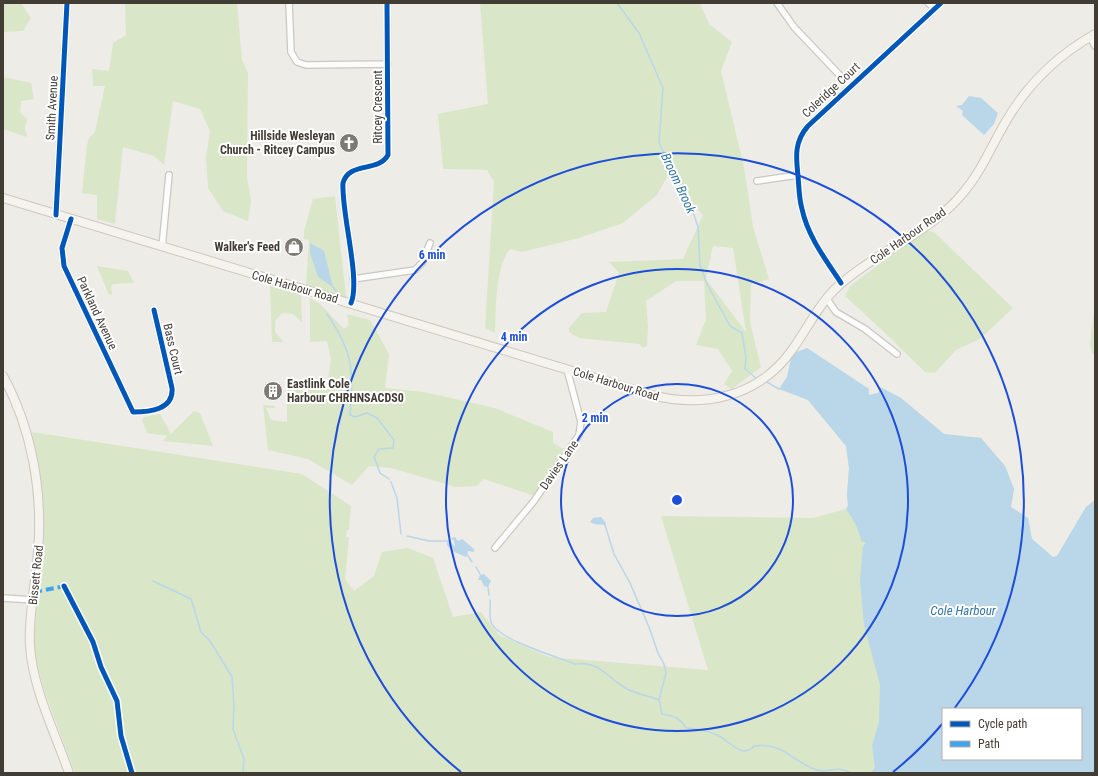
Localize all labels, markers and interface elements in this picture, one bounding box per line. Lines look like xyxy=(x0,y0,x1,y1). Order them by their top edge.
street label: Coleridge Court xyxy=(799,59,863,120)
street label: Ritcey Crescent xyxy=(371,70,385,144)
street label: Smith Avenue xyxy=(43,75,61,141)
place label: Hillside Wesleyan Church - Ritcey Campus xyxy=(220,129,336,157)
church icon: Hillside Wesleyan Church - Ritcey Campus xyxy=(338,132,360,154)
water label: Broom Brook xyxy=(658,151,699,216)
street label: Cole Harbour Road xyxy=(868,205,949,267)
shop icon: Walker's Feed xyxy=(283,236,305,258)
place label: Walker's Feed xyxy=(214,240,280,254)
text: 6 min xyxy=(419,248,445,262)
street label: Cole Harbour Road xyxy=(250,268,340,306)
street label: Parkland Avenue xyxy=(74,274,120,352)
street label: Bass Court xyxy=(160,322,186,376)
text: 4 min xyxy=(501,330,527,344)
street label: Cole Harbour Road xyxy=(571,364,661,404)
place label: Eastlink Cole Harbour CHRHNSACDS0 xyxy=(287,377,404,405)
building icon: Eastlink Cole Harbour CHRHNSACDS0 xyxy=(262,380,284,402)
text: 2 min xyxy=(582,411,608,425)
street label: Davies Lane xyxy=(537,437,581,492)
centre of rings xyxy=(670,493,684,507)
street label: Bissett Road xyxy=(26,544,46,605)
water label: Cole Harbour xyxy=(930,603,997,618)
legend xyxy=(942,708,1082,760)
text: Cycle path xyxy=(978,717,1028,731)
text: Path xyxy=(978,737,1000,751)

